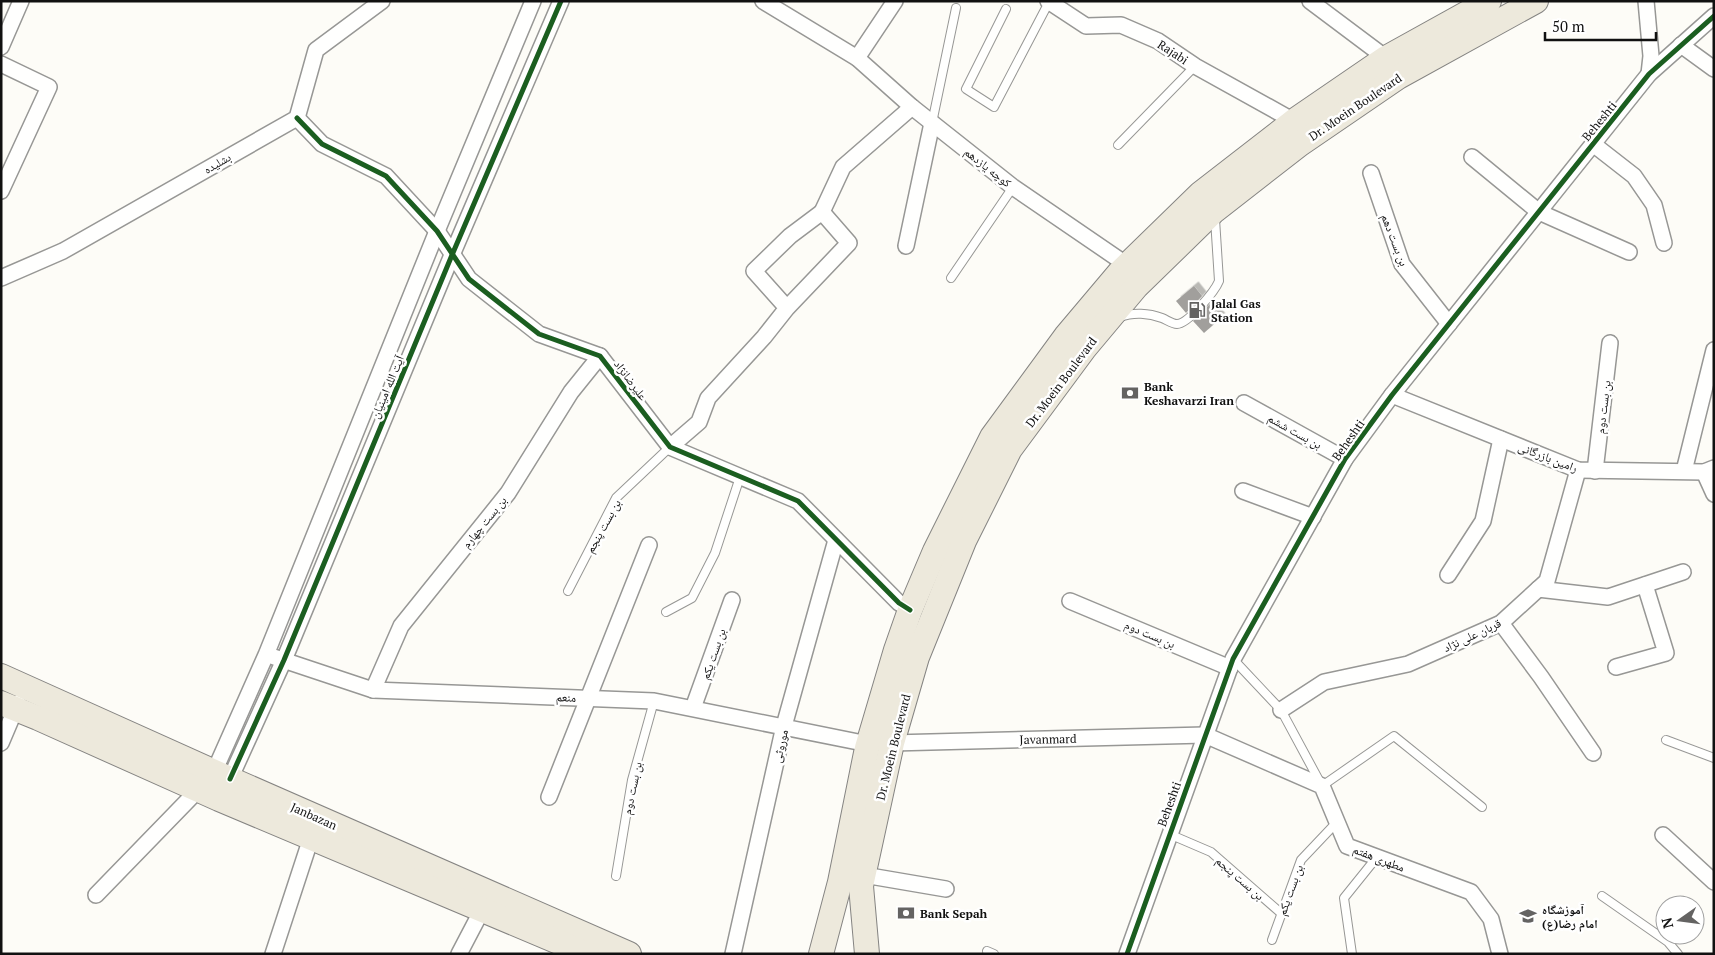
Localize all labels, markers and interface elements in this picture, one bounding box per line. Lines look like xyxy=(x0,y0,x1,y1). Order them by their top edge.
scale bar xyxy=(1545,10,1656,42)
text: 50 m xyxy=(1552,16,1585,36)
street label: Rajabi xyxy=(1155,37,1191,68)
street label: Dr. Moein Boulevard xyxy=(1306,70,1405,144)
street label: Beheshti xyxy=(1578,98,1620,144)
street label: کوچه یازدهم xyxy=(961,144,1015,191)
street label: بشلیده xyxy=(201,149,234,177)
street label: بن بست دهم xyxy=(1377,212,1412,269)
place label: Jalal Gas Station xyxy=(1211,296,1261,325)
fuel station icon: Jalal Gas Station xyxy=(1187,300,1207,320)
street label: Dr. Moein Boulevard xyxy=(1022,334,1100,430)
street label: آیت الله امینیان xyxy=(367,352,408,421)
street label: علیرضانژاد xyxy=(611,357,651,403)
place label: Bank Keshavarzi Iran xyxy=(1144,379,1234,408)
street label: بن بست دوم xyxy=(1592,379,1615,435)
bank icon: Bank Keshavarzi Iran xyxy=(1120,383,1140,403)
street label: بن بست ششم xyxy=(1265,410,1325,453)
street label: Beheshti xyxy=(1328,416,1368,463)
street label: رامین بازرگانی xyxy=(1516,439,1580,476)
street label: بن بست چهارم xyxy=(458,493,510,552)
street label: بن بست پنجم xyxy=(582,496,625,556)
street label: قربان علی نژاد xyxy=(1441,615,1504,655)
street label: بن بست دوم xyxy=(1122,617,1178,652)
street label: بن بست یکم xyxy=(697,626,730,682)
street label: منعم xyxy=(556,689,576,706)
street label: Dr. Moein Boulevard xyxy=(873,692,914,802)
street label: موروثی xyxy=(769,728,791,764)
street label: Javanmard xyxy=(1019,731,1077,747)
street label: بن بست دوم xyxy=(619,760,646,816)
street label: Beheshti xyxy=(1154,779,1184,829)
street label: Janbazan xyxy=(289,799,339,833)
street label: مطهری هفتم xyxy=(1351,841,1407,876)
street label: بن بست پنجم xyxy=(1212,853,1267,904)
street label: بن بست یکم xyxy=(1274,862,1307,918)
north arrow xyxy=(1655,895,1705,945)
place label: آموزشگاه امام رضا(ع) xyxy=(1542,902,1598,932)
bank icon: Bank Sepah xyxy=(896,903,916,923)
place label: Bank Sepah xyxy=(920,906,988,921)
school or university icon: آموزشگاه امام رضا(ع) xyxy=(1518,906,1538,926)
text: N xyxy=(1656,915,1677,931)

